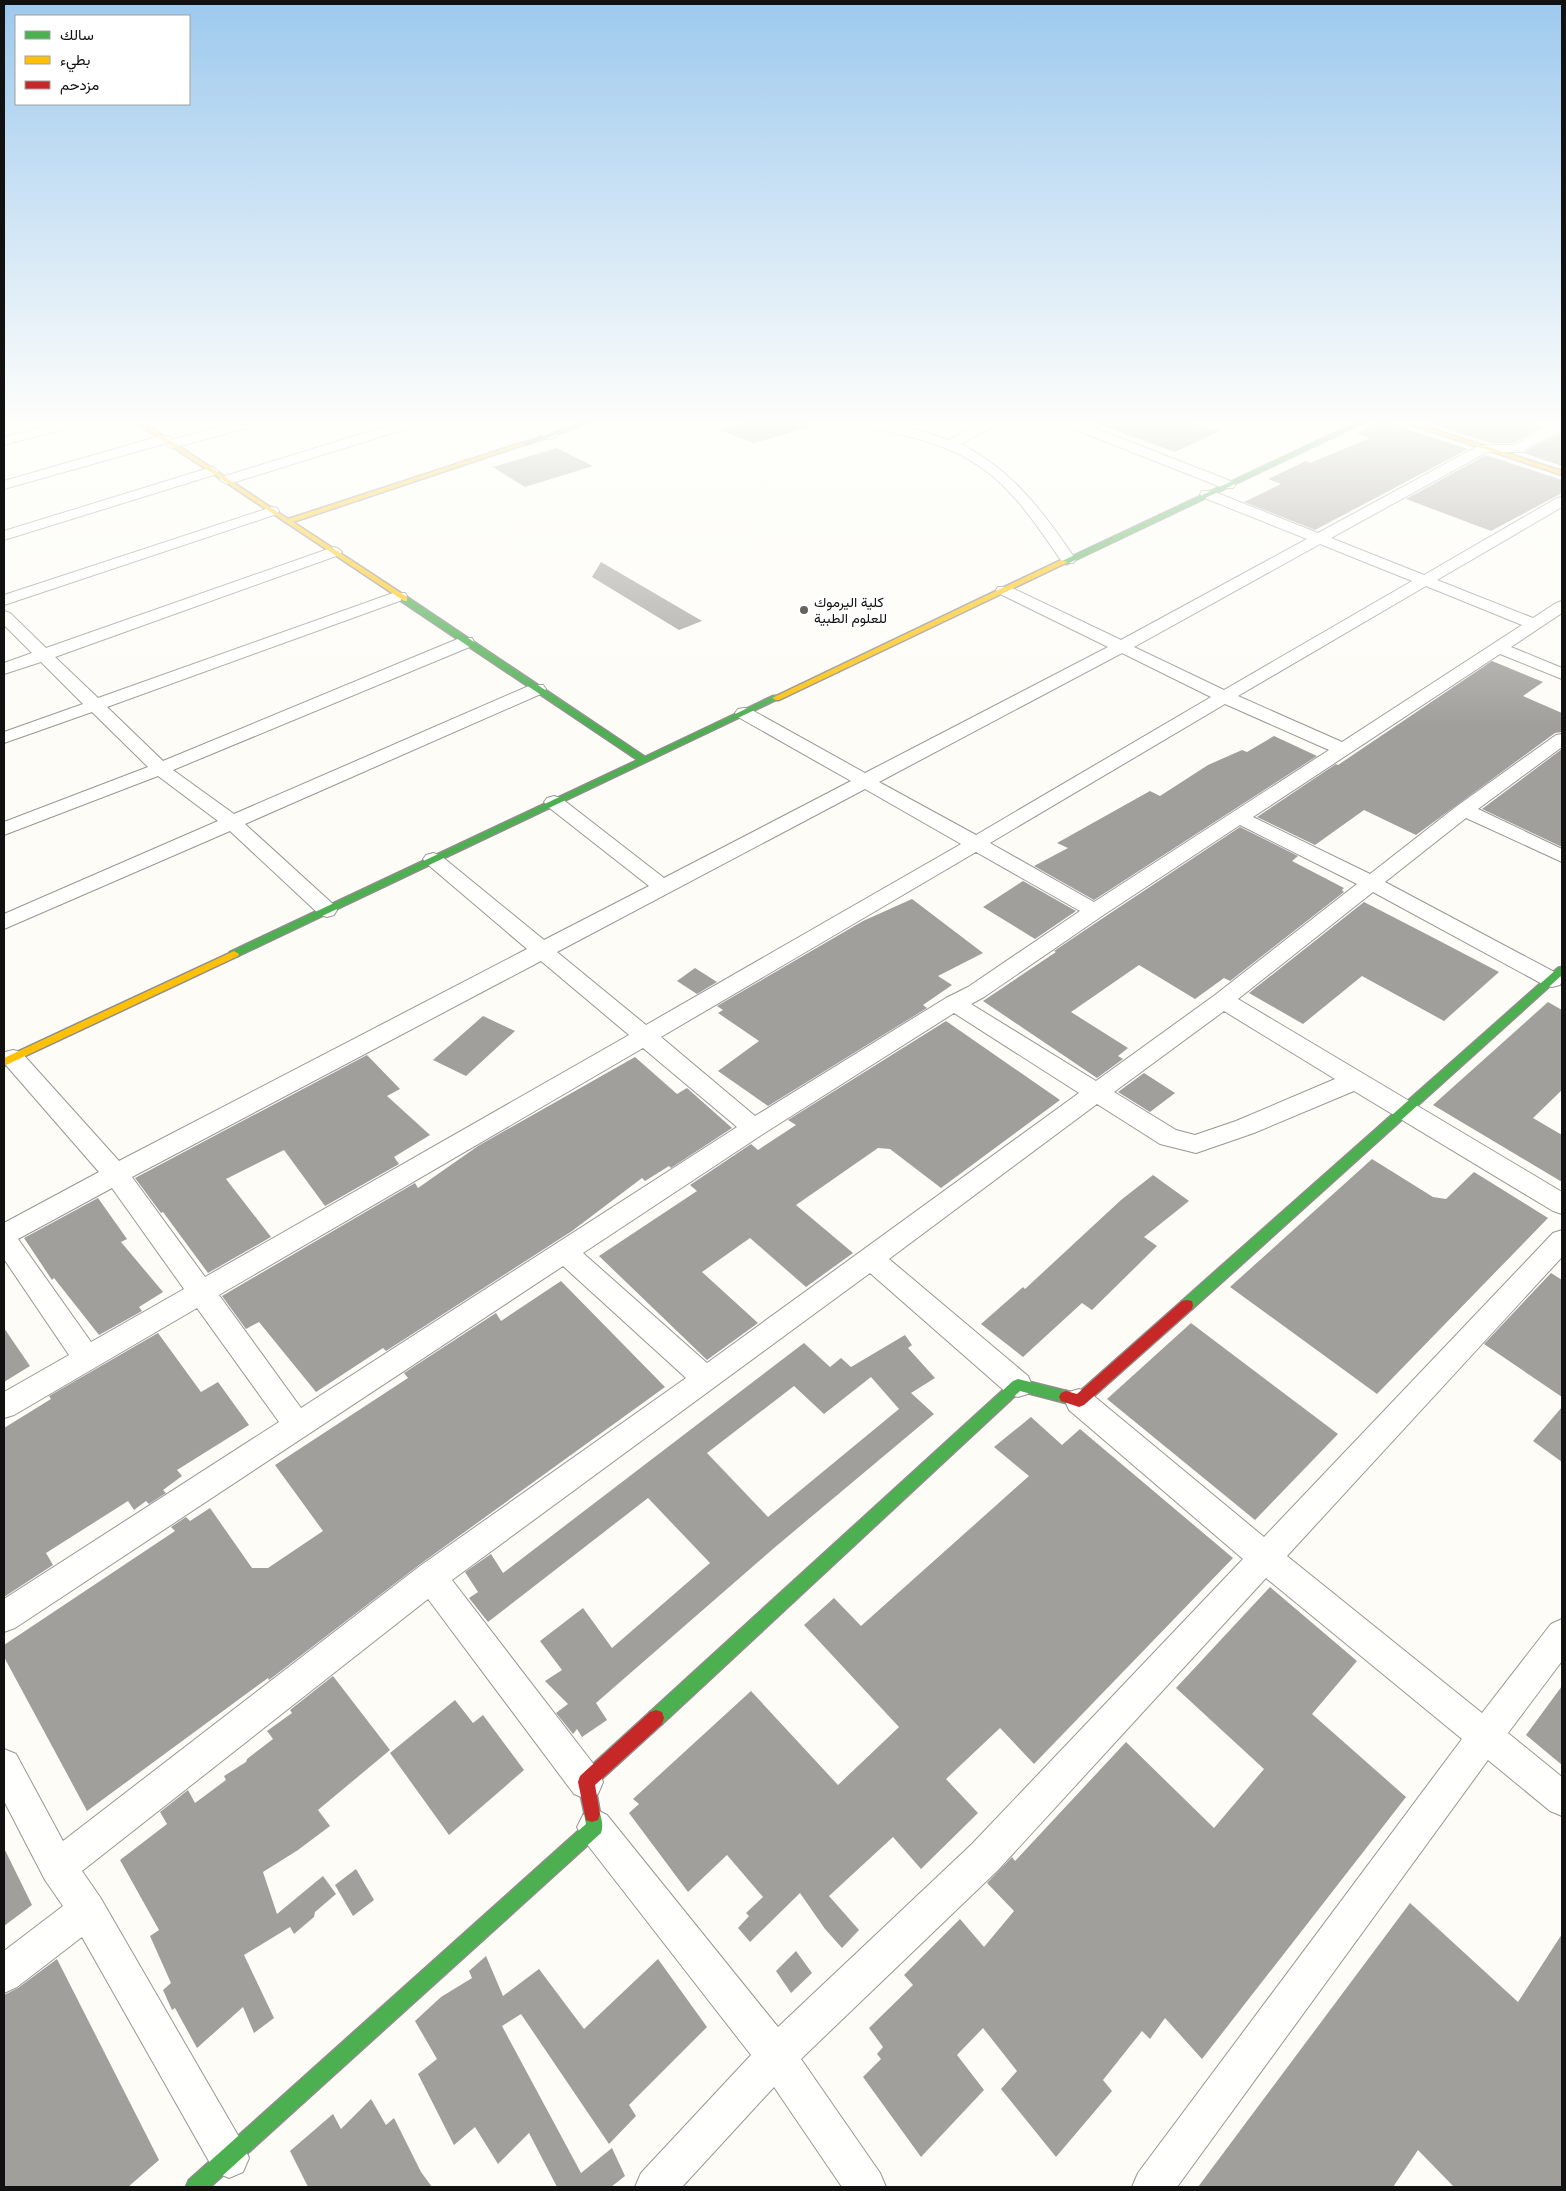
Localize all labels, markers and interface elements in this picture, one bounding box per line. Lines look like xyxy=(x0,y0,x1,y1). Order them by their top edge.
legend xyxy=(15,15,190,105)
text: سالك xyxy=(60,24,94,47)
text: بطيء xyxy=(60,49,90,73)
text: مزدحم xyxy=(60,74,99,97)
place label: كلية اليرموك للعلوم الطبية xyxy=(814,592,887,629)
marker: كلية اليرموك للعلوم الطبية xyxy=(798,604,810,616)

